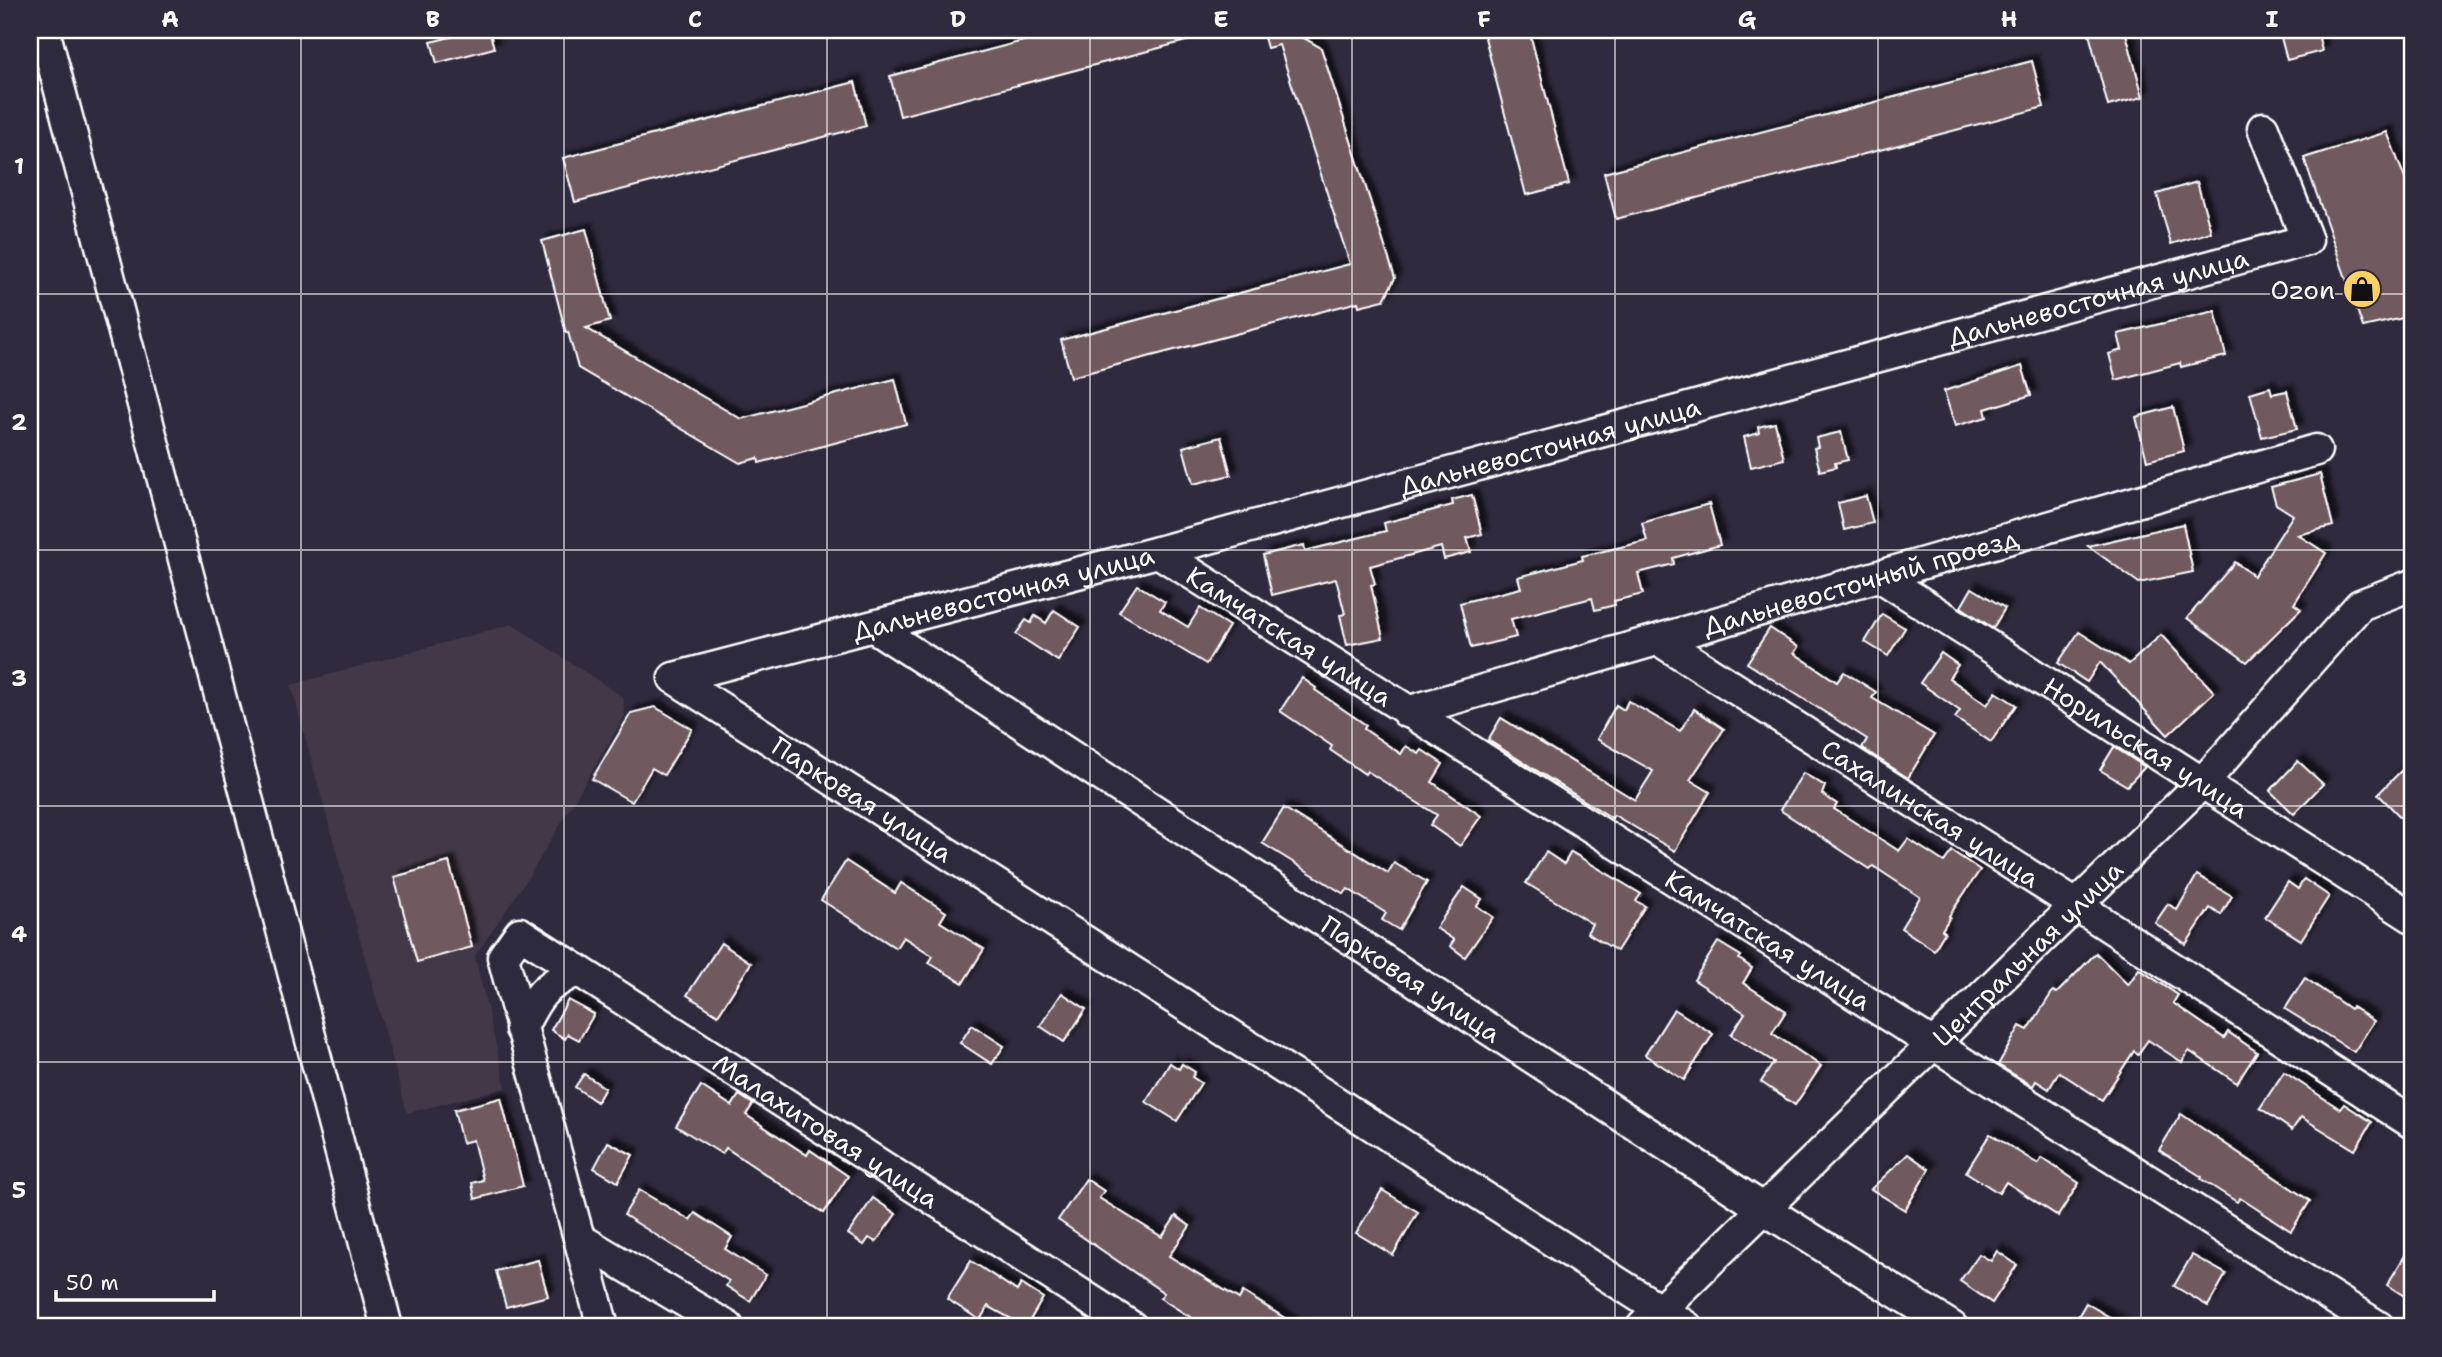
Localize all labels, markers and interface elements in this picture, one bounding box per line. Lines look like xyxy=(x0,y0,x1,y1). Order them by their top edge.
text: A xyxy=(161,4,179,34)
text: B xyxy=(426,4,440,34)
text: C xyxy=(688,4,702,34)
text: D xyxy=(950,4,966,34)
text: E xyxy=(1213,4,1229,34)
text: F xyxy=(1477,4,1491,34)
text: G xyxy=(1738,4,1757,34)
text: H xyxy=(2001,4,2017,34)
text: I xyxy=(2266,4,2279,34)
text: 1 xyxy=(14,151,24,181)
street label: Дальневосточная улица xyxy=(1943,239,2252,354)
shop icon: Ozon xyxy=(2341,268,2383,310)
place label: Ozon xyxy=(2270,272,2335,307)
street label: Дальневосточная улица xyxy=(1395,388,1704,503)
text: 2 xyxy=(11,407,27,437)
street label: Дальневосточный проезд xyxy=(1699,519,2023,643)
street label: Дальневосточная улица xyxy=(848,536,1158,648)
street label: Камчатская улица xyxy=(1180,557,1399,714)
text: 3 xyxy=(11,663,27,693)
street label: Норильская улица xyxy=(2037,668,2256,826)
street label: Парковая улица xyxy=(765,728,960,870)
street label: Сахалинская улица xyxy=(1815,730,2047,895)
street label: Центральная улица xyxy=(1924,852,2130,1054)
street label: Камчатская улица xyxy=(1659,861,1878,1018)
street label: Парковая улица xyxy=(1315,907,1508,1050)
text: 4 xyxy=(11,919,27,949)
street label: Малахитовая улица xyxy=(707,1045,946,1216)
text: 5 xyxy=(12,1175,26,1205)
scale bar xyxy=(56,1259,214,1303)
text: 50 m xyxy=(66,1269,119,1297)

